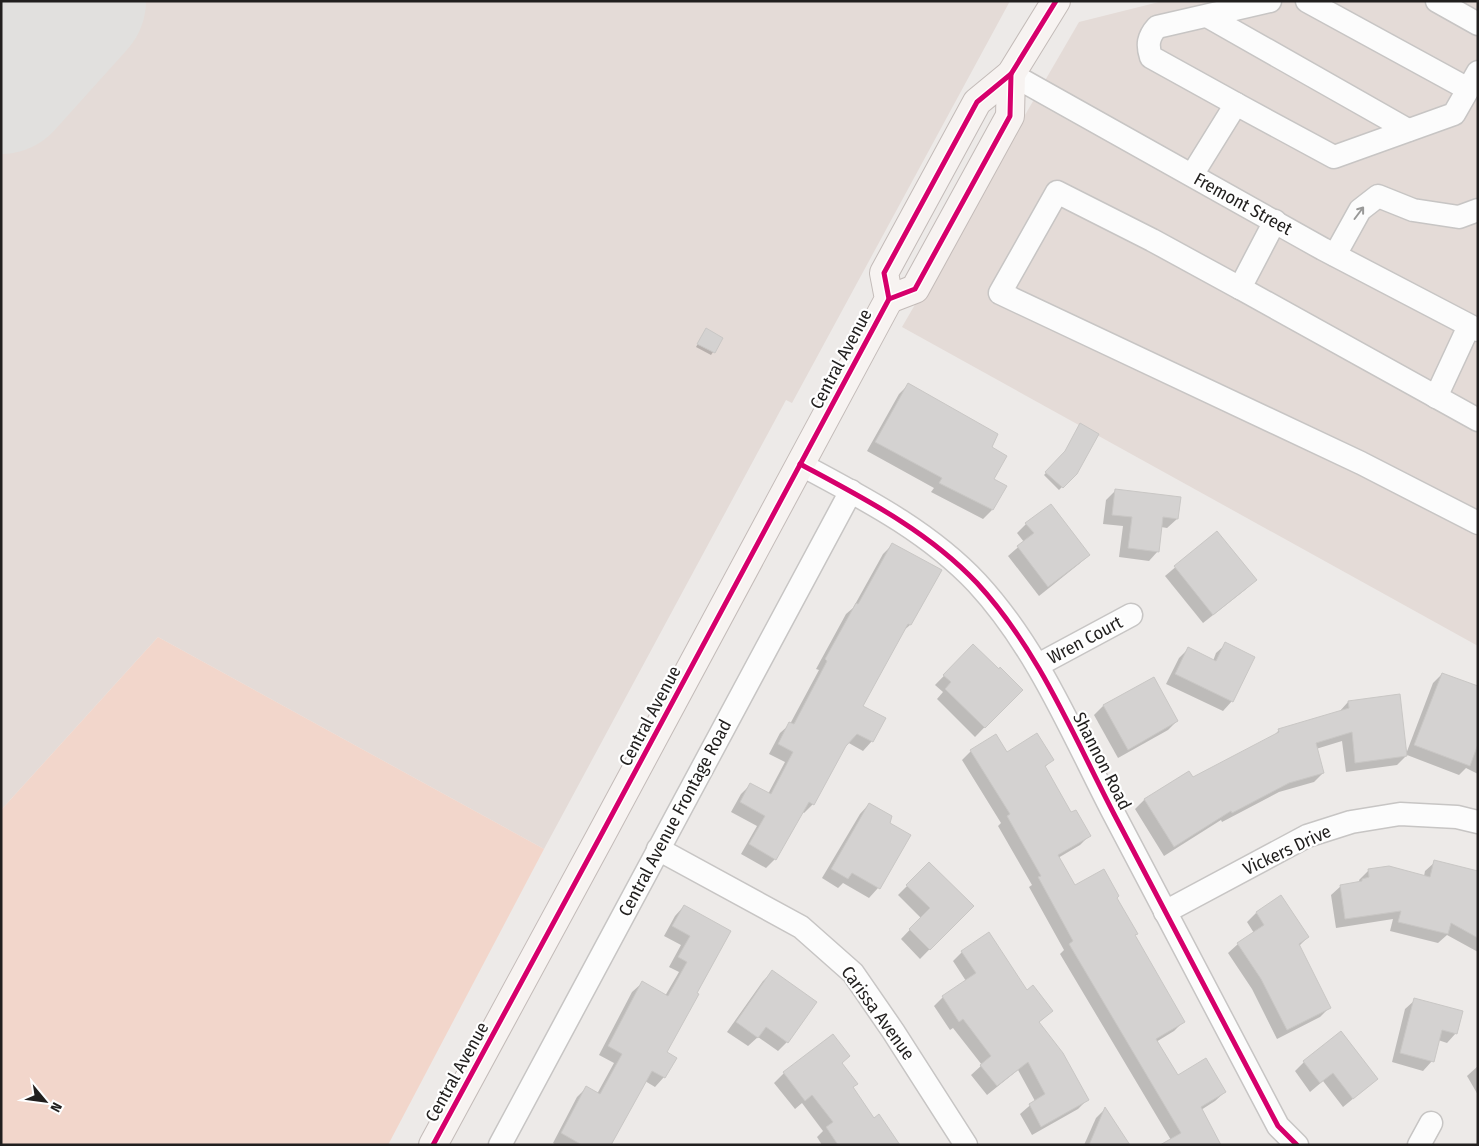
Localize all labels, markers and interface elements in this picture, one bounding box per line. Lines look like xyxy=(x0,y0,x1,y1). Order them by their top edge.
street label: Fremont Street xyxy=(1190,168,1296,240)
one-way arrow xyxy=(1354,207,1365,220)
street label: Central Avenue xyxy=(805,305,877,413)
street label: Wren Court xyxy=(1044,611,1126,669)
street label: Central Avenue xyxy=(614,662,686,770)
street label: Shannon Road xyxy=(1068,708,1136,814)
street label: Central Avenue Frontage Road xyxy=(614,716,736,920)
street label: Vickers Drive xyxy=(1239,820,1335,880)
street label: Carissa Avenue xyxy=(837,962,920,1064)
street label: Central Avenue xyxy=(421,1018,493,1126)
north arrow xyxy=(20,1076,70,1126)
text: N xyxy=(46,1099,65,1115)

